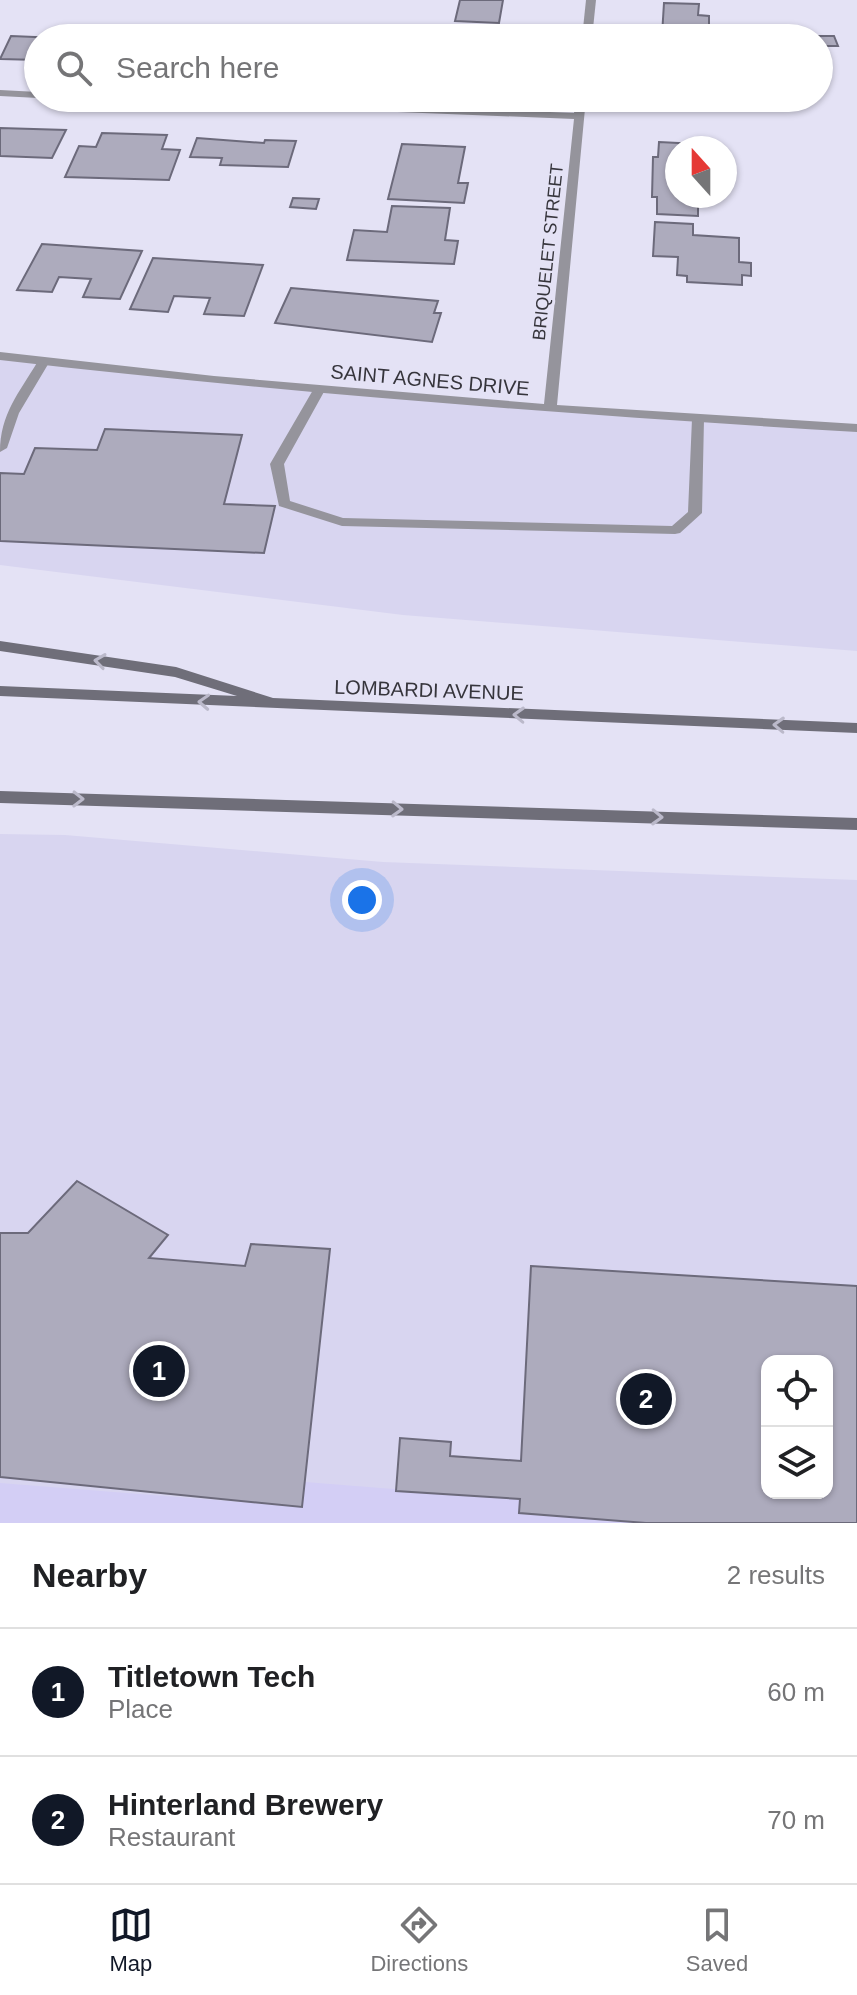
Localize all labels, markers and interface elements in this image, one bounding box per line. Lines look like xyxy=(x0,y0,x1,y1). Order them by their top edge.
search box xyxy=(24,24,833,112)
icon: search xyxy=(52,46,96,90)
text: Search here xyxy=(116,51,279,84)
north arrow xyxy=(665,136,737,208)
street label: BRIQUELET STREET xyxy=(529,163,567,341)
street label: SAINT AGNES DRIVE xyxy=(330,360,530,400)
one-way arrow xyxy=(93,653,106,670)
street label: LOMBARDI AVENUE xyxy=(334,676,524,704)
one-way arrow xyxy=(197,694,210,711)
one-way arrow xyxy=(512,707,525,724)
one-way arrow xyxy=(772,717,785,734)
one-way arrow xyxy=(72,791,85,808)
one-way arrow xyxy=(391,800,404,817)
one-way arrow xyxy=(651,809,664,826)
your location xyxy=(342,880,382,920)
pin: 1 xyxy=(133,1341,185,1401)
map controls xyxy=(761,1355,833,1499)
button: locate xyxy=(761,1355,833,1427)
pin: 2 xyxy=(620,1369,672,1429)
button: layers xyxy=(761,1427,833,1499)
text: Nearby xyxy=(32,1556,147,1594)
text: 2 results xyxy=(727,1560,825,1590)
text: Titletown Tech xyxy=(108,1660,315,1693)
text: 1 xyxy=(51,1677,65,1707)
text: 60 m xyxy=(767,1677,825,1707)
text: Place xyxy=(108,1694,173,1724)
text: Hinterland Brewery xyxy=(108,1788,383,1821)
text: 2 xyxy=(51,1805,65,1835)
text: 70 m xyxy=(767,1805,825,1835)
text: Restaurant xyxy=(108,1822,235,1852)
tab: Map xyxy=(109,1903,153,1977)
tab: Directions xyxy=(370,1903,468,1977)
tab: Saved xyxy=(686,1903,748,1977)

